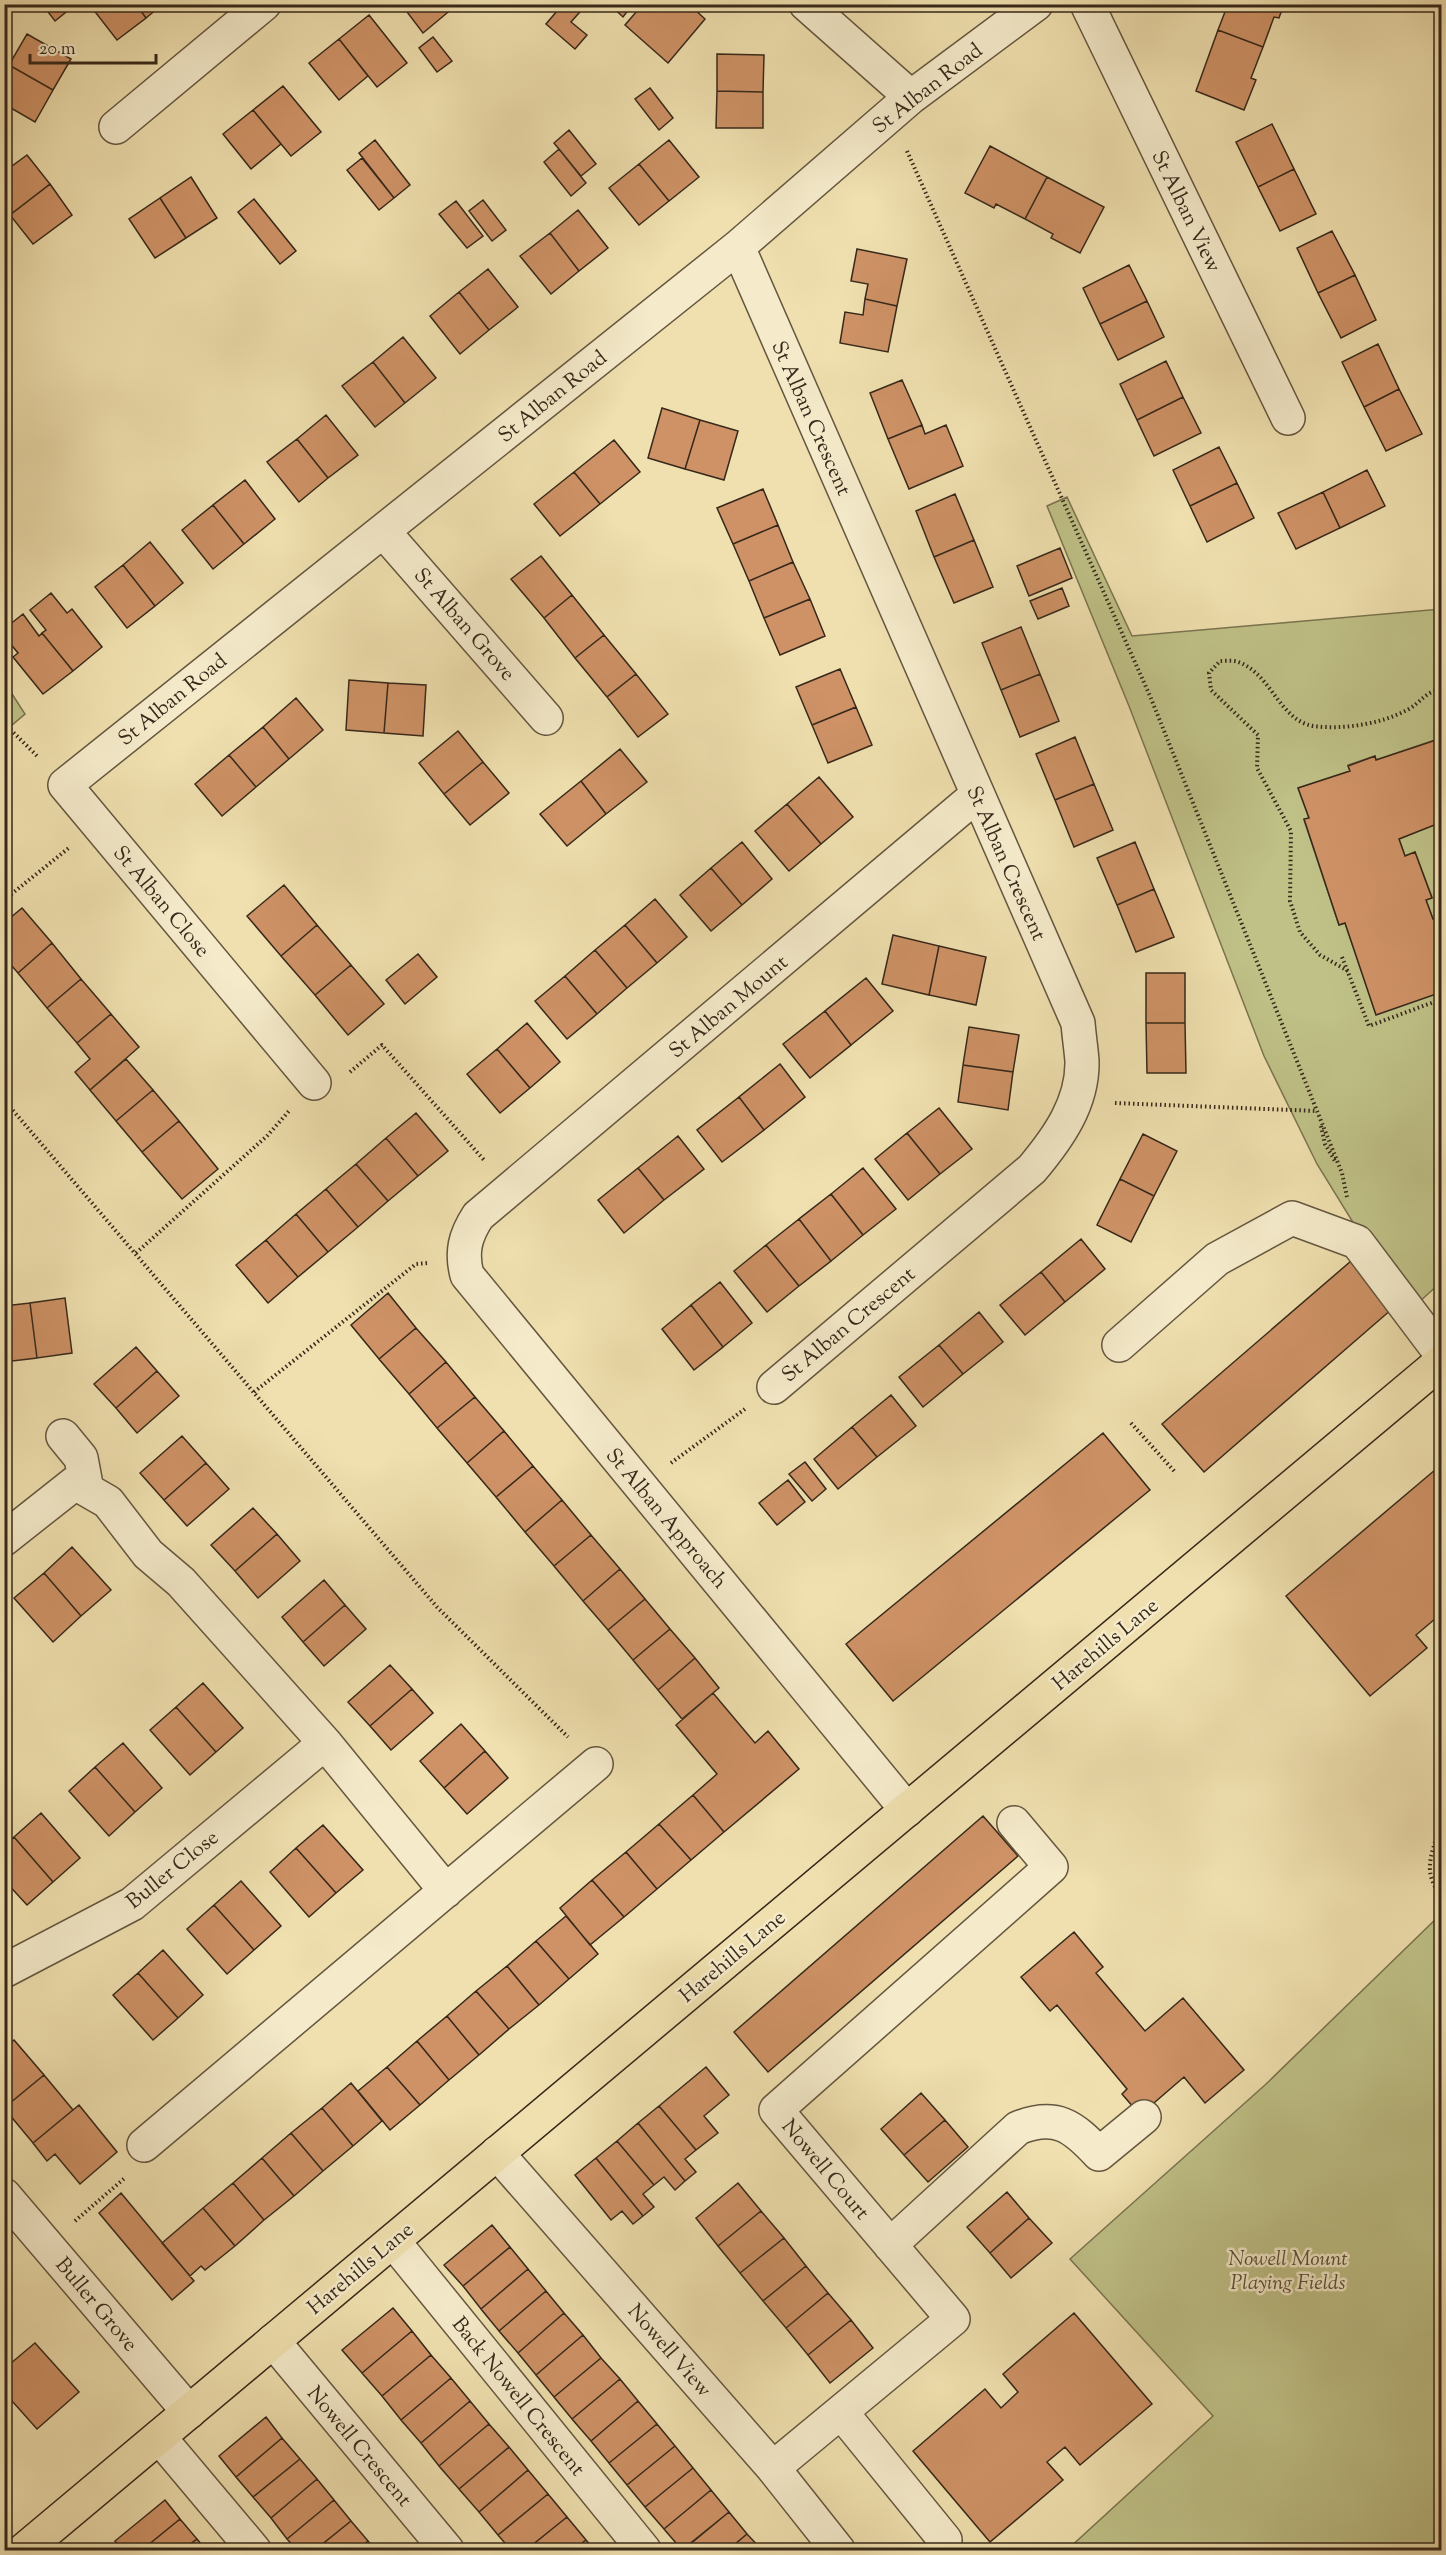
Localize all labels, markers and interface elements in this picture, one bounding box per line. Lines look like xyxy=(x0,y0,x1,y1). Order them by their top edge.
scale bar xyxy=(30,27,156,65)
text: 20 m xyxy=(39,37,76,63)
street label: St Alban Road xyxy=(867,37,990,142)
street label: St Alban View xyxy=(1143,146,1228,278)
street label: St Alban Crescent xyxy=(763,337,858,501)
street label: St Alban Road xyxy=(492,344,614,451)
street label: St Alban Grove xyxy=(406,562,521,689)
street label: St Alban Road xyxy=(112,647,234,754)
street label: St Alban Crescent xyxy=(958,782,1053,946)
street label: St Alban Close xyxy=(105,840,216,965)
street label: St Alban Mount xyxy=(663,949,795,1066)
street label: St Alban Crescent xyxy=(776,1261,923,1391)
street label: St Alban Approach xyxy=(598,1442,733,1596)
street label: Harehills Lane xyxy=(1047,1592,1166,1699)
street label: Buller Close xyxy=(121,1824,226,1917)
street label: Harehills Lane xyxy=(674,1904,793,2011)
street label: Nowell Court xyxy=(773,2113,876,2227)
street label: Harehills Lane xyxy=(302,2216,421,2323)
park label: Nowell Mount Playing Fields xyxy=(1228,2245,1348,2299)
street label: Buller Grove xyxy=(47,2252,144,2359)
street label: Nowell View xyxy=(619,2298,718,2405)
street label: Back Nowell Crescent xyxy=(444,2311,591,2483)
street label: Nowell Crescent xyxy=(299,2380,418,2514)

